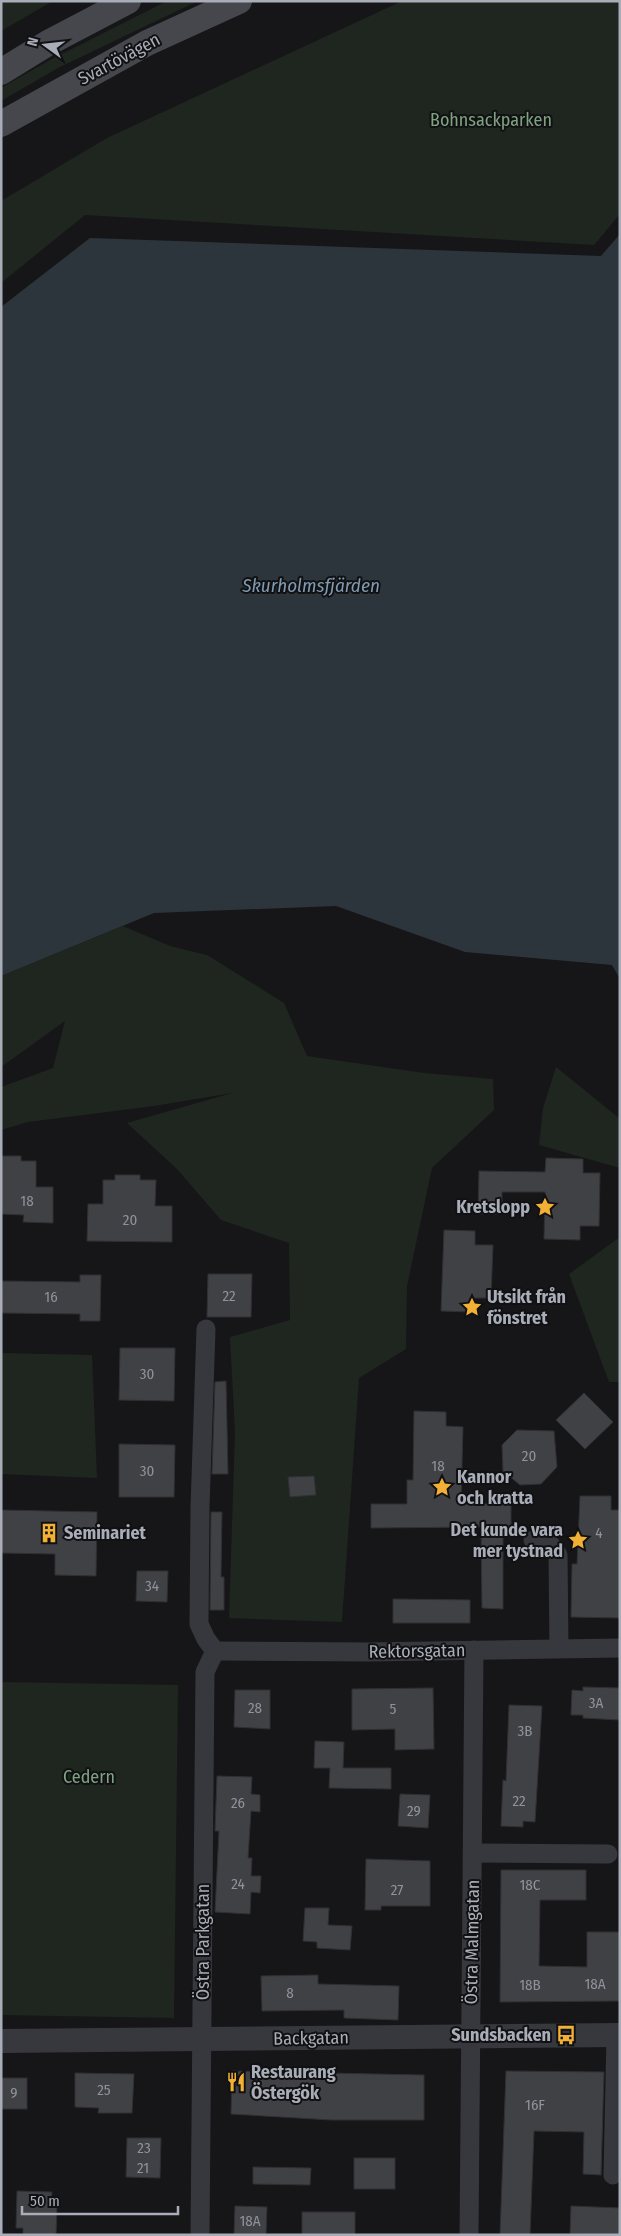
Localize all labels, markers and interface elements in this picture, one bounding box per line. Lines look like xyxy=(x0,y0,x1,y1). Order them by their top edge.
north arrow xyxy=(20,20,70,70)
street label: Svartövägen xyxy=(74,28,164,90)
text: N xyxy=(24,36,42,48)
park label: Bohnsackparken xyxy=(430,109,552,131)
water label: Skurholmsfjärden xyxy=(241,574,380,597)
house number: 18 xyxy=(20,1192,34,1210)
place label: Kretslopp xyxy=(456,1196,530,1218)
place icon: Kretslopp xyxy=(534,1196,556,1218)
house number: 20 xyxy=(123,1211,137,1229)
place label: Utsikt från fönstret xyxy=(487,1286,566,1329)
house number: 22 xyxy=(222,1287,236,1305)
house number: 16 xyxy=(44,1288,58,1306)
place icon: Utsikt från fönstret xyxy=(461,1296,483,1318)
house number: 30 xyxy=(140,1365,154,1383)
house number: 20 xyxy=(522,1447,536,1465)
house number: 18 xyxy=(431,1457,445,1475)
house number: 30 xyxy=(140,1462,154,1480)
place label: Kannor och kratta xyxy=(457,1466,533,1509)
place icon: Kannor och kratta xyxy=(431,1476,453,1498)
place label: Det kunde vara mer tystnad xyxy=(451,1519,563,1562)
building icon: Seminariet xyxy=(38,1522,60,1544)
place label: Seminariet xyxy=(64,1522,147,1544)
house number: 4 xyxy=(595,1524,603,1542)
place icon: Det kunde vara mer tystnad xyxy=(567,1529,589,1551)
house number: 34 xyxy=(145,1577,159,1595)
street label: Rektorsgatan xyxy=(369,1639,465,1663)
house number: 3A xyxy=(589,1694,603,1712)
house number: 28 xyxy=(248,1699,262,1717)
house number: 5 xyxy=(390,1700,397,1718)
house number: 3B xyxy=(518,1722,532,1740)
park label: Cedern xyxy=(63,1766,115,1788)
house number: 22 xyxy=(512,1792,526,1810)
house number: 26 xyxy=(231,1794,245,1812)
house number: 29 xyxy=(407,1802,421,1820)
house number: 24 xyxy=(231,1875,245,1893)
house number: 18C xyxy=(520,1876,541,1894)
street label: Östra Malmgatan xyxy=(460,1879,484,2005)
house number: 27 xyxy=(391,1881,403,1899)
street label: Östra Parkgatan xyxy=(192,1884,214,2000)
house number: 18A xyxy=(584,1975,606,1993)
house number: 18B xyxy=(519,1976,541,1994)
house number: 8 xyxy=(286,1984,294,2002)
place label: Sundsbacken xyxy=(451,2024,551,2046)
bus stop icon: Sundsbacken xyxy=(555,2024,577,2046)
street label: Backgatan xyxy=(273,2026,349,2050)
place label: Restaurang Östergök xyxy=(251,2061,336,2104)
restaurant icon: Restaurang Östergök xyxy=(225,2071,247,2093)
house number: 25 xyxy=(97,2081,111,2099)
house number: 9 xyxy=(10,2084,18,2102)
house number: 16F xyxy=(525,2096,545,2114)
house number: 23 xyxy=(137,2139,151,2157)
house number: 21 xyxy=(137,2159,149,2177)
scale bar xyxy=(22,2184,179,2216)
text: 50 m xyxy=(30,2192,60,2210)
house number: 18A xyxy=(239,2212,261,2230)

